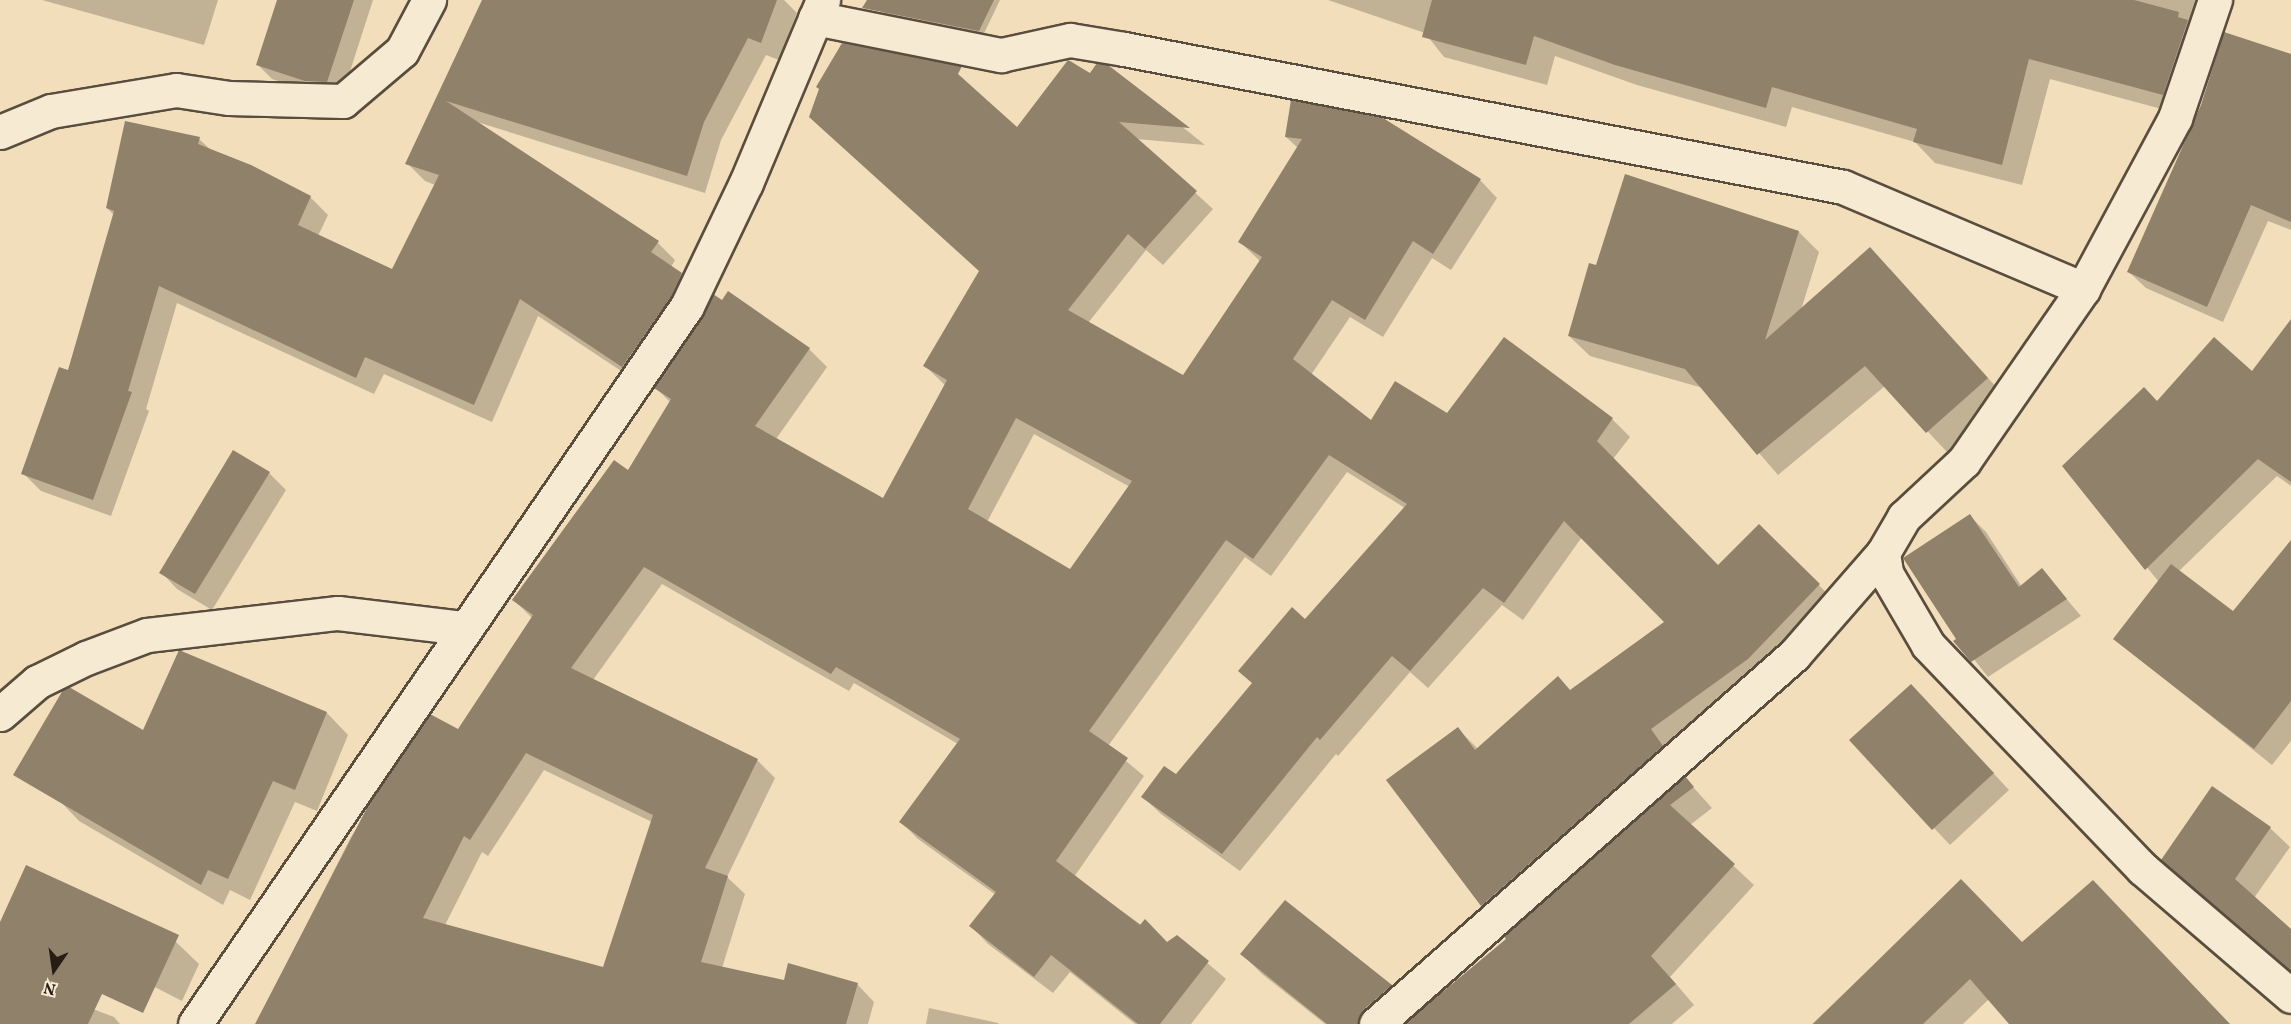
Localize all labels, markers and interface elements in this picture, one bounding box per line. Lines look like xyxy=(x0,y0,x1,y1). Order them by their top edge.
north arrow xyxy=(24,940,84,1000)
text: N xyxy=(42,976,58,1000)

